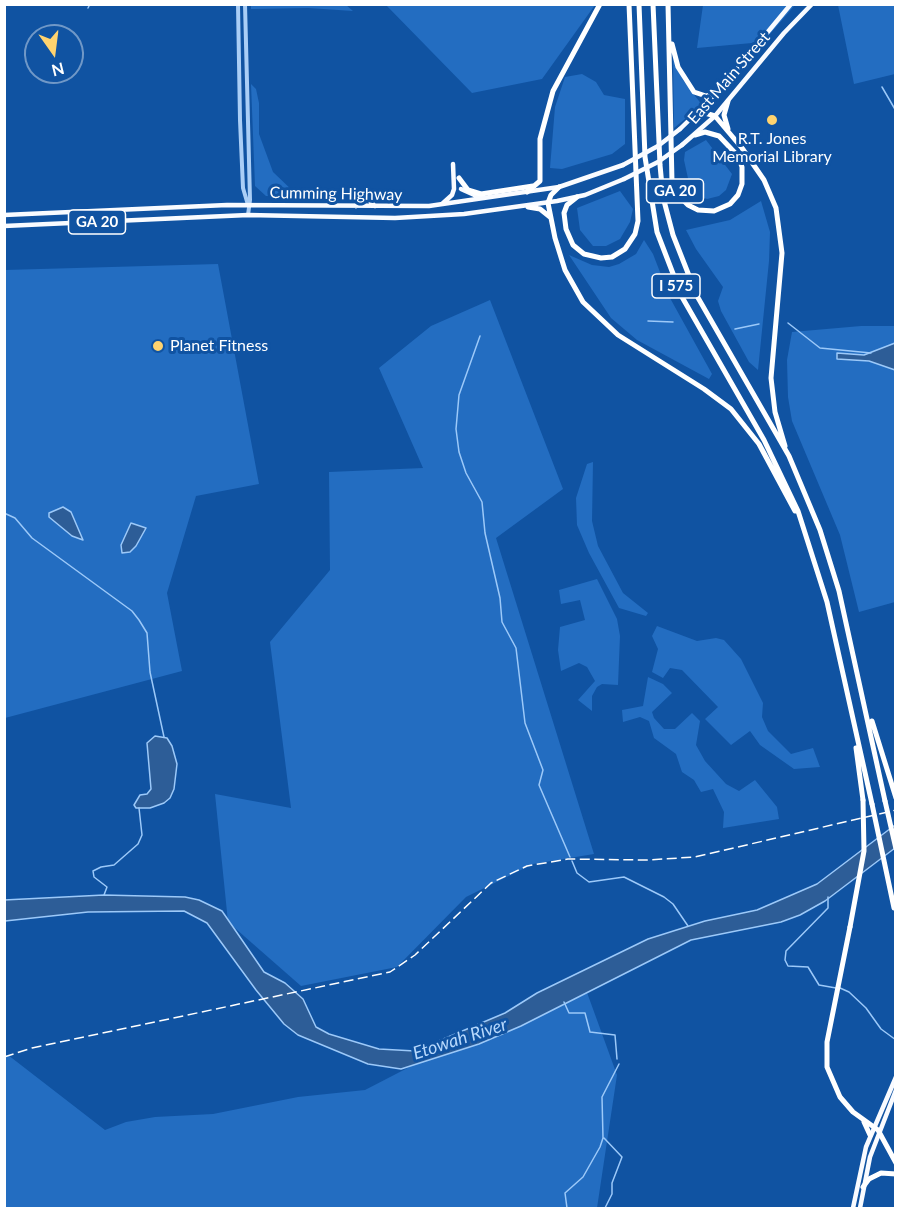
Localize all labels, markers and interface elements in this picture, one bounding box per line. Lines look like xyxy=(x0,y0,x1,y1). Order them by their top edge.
north arrow xyxy=(24,24,84,84)
street label: East Main Street xyxy=(684,28,774,128)
text: N xyxy=(50,59,66,81)
marker: R.T. Jones Memorial Library xyxy=(765,113,779,127)
place label: R.T. Jones Memorial Library xyxy=(712,129,832,167)
road number: GA 20 xyxy=(646,179,704,203)
street label: Cumming Highway xyxy=(270,183,402,205)
road number: GA 20 xyxy=(68,210,126,234)
road number: I 575 xyxy=(652,274,700,298)
place label: Planet Fitness xyxy=(170,336,268,356)
marker: Planet Fitness xyxy=(151,339,165,353)
water label: Etowah River xyxy=(410,1014,510,1064)

